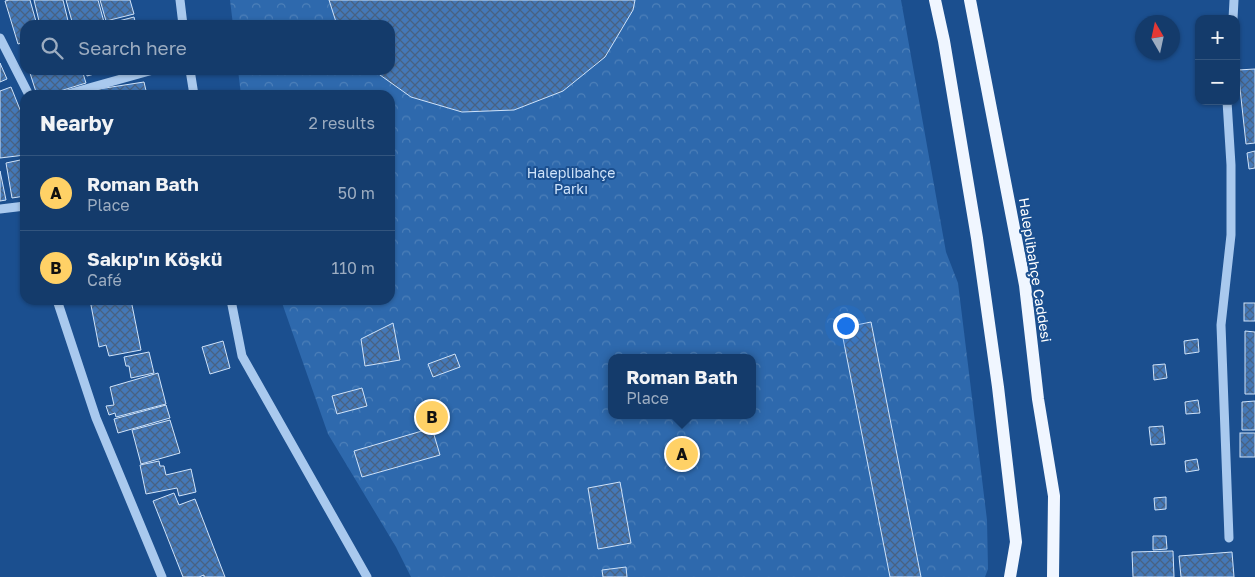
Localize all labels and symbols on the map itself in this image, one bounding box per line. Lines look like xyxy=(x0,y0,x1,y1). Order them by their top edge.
north arrow xyxy=(1135,15,1180,60)
park label: Haleplibahçe Parkı xyxy=(527,164,615,197)
street label: Haleplibahçe Caddesi xyxy=(1016,196,1055,343)
your location xyxy=(833,313,859,339)
pin: B xyxy=(416,398,448,436)
pin: A xyxy=(666,435,698,473)

